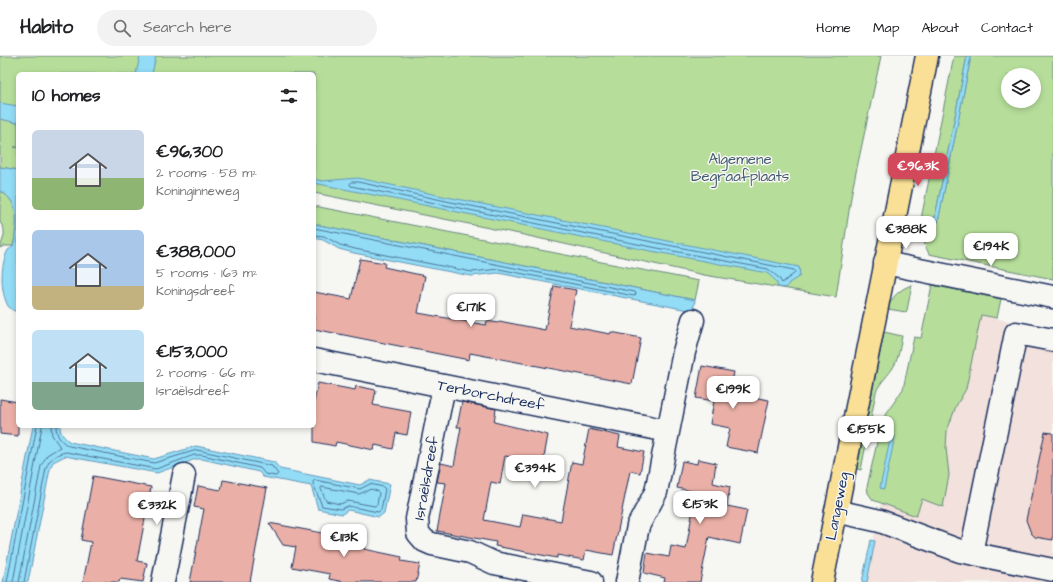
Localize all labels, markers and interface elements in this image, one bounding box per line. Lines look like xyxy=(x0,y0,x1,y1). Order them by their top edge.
search box xyxy=(97,10,377,46)
text: Habito xyxy=(20,14,73,41)
icon: search xyxy=(111,17,133,39)
text: Search here xyxy=(143,17,232,38)
text: Home xyxy=(816,18,851,38)
text: Map xyxy=(873,18,899,38)
text: About xyxy=(921,18,959,38)
text: Contact xyxy=(981,18,1033,38)
map controls xyxy=(1001,68,1041,108)
button: layers xyxy=(1001,68,1041,108)
text: 10 homes xyxy=(32,84,101,108)
icon: filters xyxy=(278,85,300,107)
text: €96,300 xyxy=(156,140,223,164)
icon: home xyxy=(64,146,112,194)
park label: Algemene Begraafplaats xyxy=(691,149,790,188)
pin: €96.3K xyxy=(885,153,951,187)
text: €96.3K xyxy=(897,157,939,175)
text: 2 rooms · 58 m² xyxy=(156,164,257,182)
text: Koninginneweg xyxy=(156,182,239,200)
pin: €388K xyxy=(878,216,934,250)
text: €388K xyxy=(885,220,927,238)
pin: €194K xyxy=(963,233,1019,267)
text: €194K xyxy=(973,237,1009,255)
text: €388,000 xyxy=(156,240,235,264)
icon: home xyxy=(64,246,112,294)
text: 5 rooms · 163 m² xyxy=(156,264,258,282)
text: Koningsdreef xyxy=(156,282,235,300)
pin: €171K xyxy=(443,294,499,328)
text: €171K xyxy=(456,298,486,316)
text: €153,000 xyxy=(156,340,228,364)
icon: home xyxy=(64,346,112,394)
text: 2 rooms · 66 m² xyxy=(156,364,256,382)
street label: Terborchdreef xyxy=(435,375,546,416)
pin: €199K xyxy=(705,376,761,410)
text: €199K xyxy=(716,380,750,398)
text: Israëlsdreef xyxy=(156,382,230,400)
pin: €155K xyxy=(838,416,894,450)
text: €155K xyxy=(847,420,885,438)
street label: Israëlsdreef xyxy=(409,434,444,522)
pin: €394K xyxy=(507,455,563,489)
text: €394K xyxy=(514,459,556,477)
street label: Langeweg xyxy=(821,470,855,542)
pin: €153K xyxy=(672,491,728,525)
pin: €332K xyxy=(129,492,185,526)
text: €153K xyxy=(682,495,718,513)
text: €332K xyxy=(138,496,176,514)
pin: €113K xyxy=(316,524,372,558)
text: €113K xyxy=(330,528,358,546)

